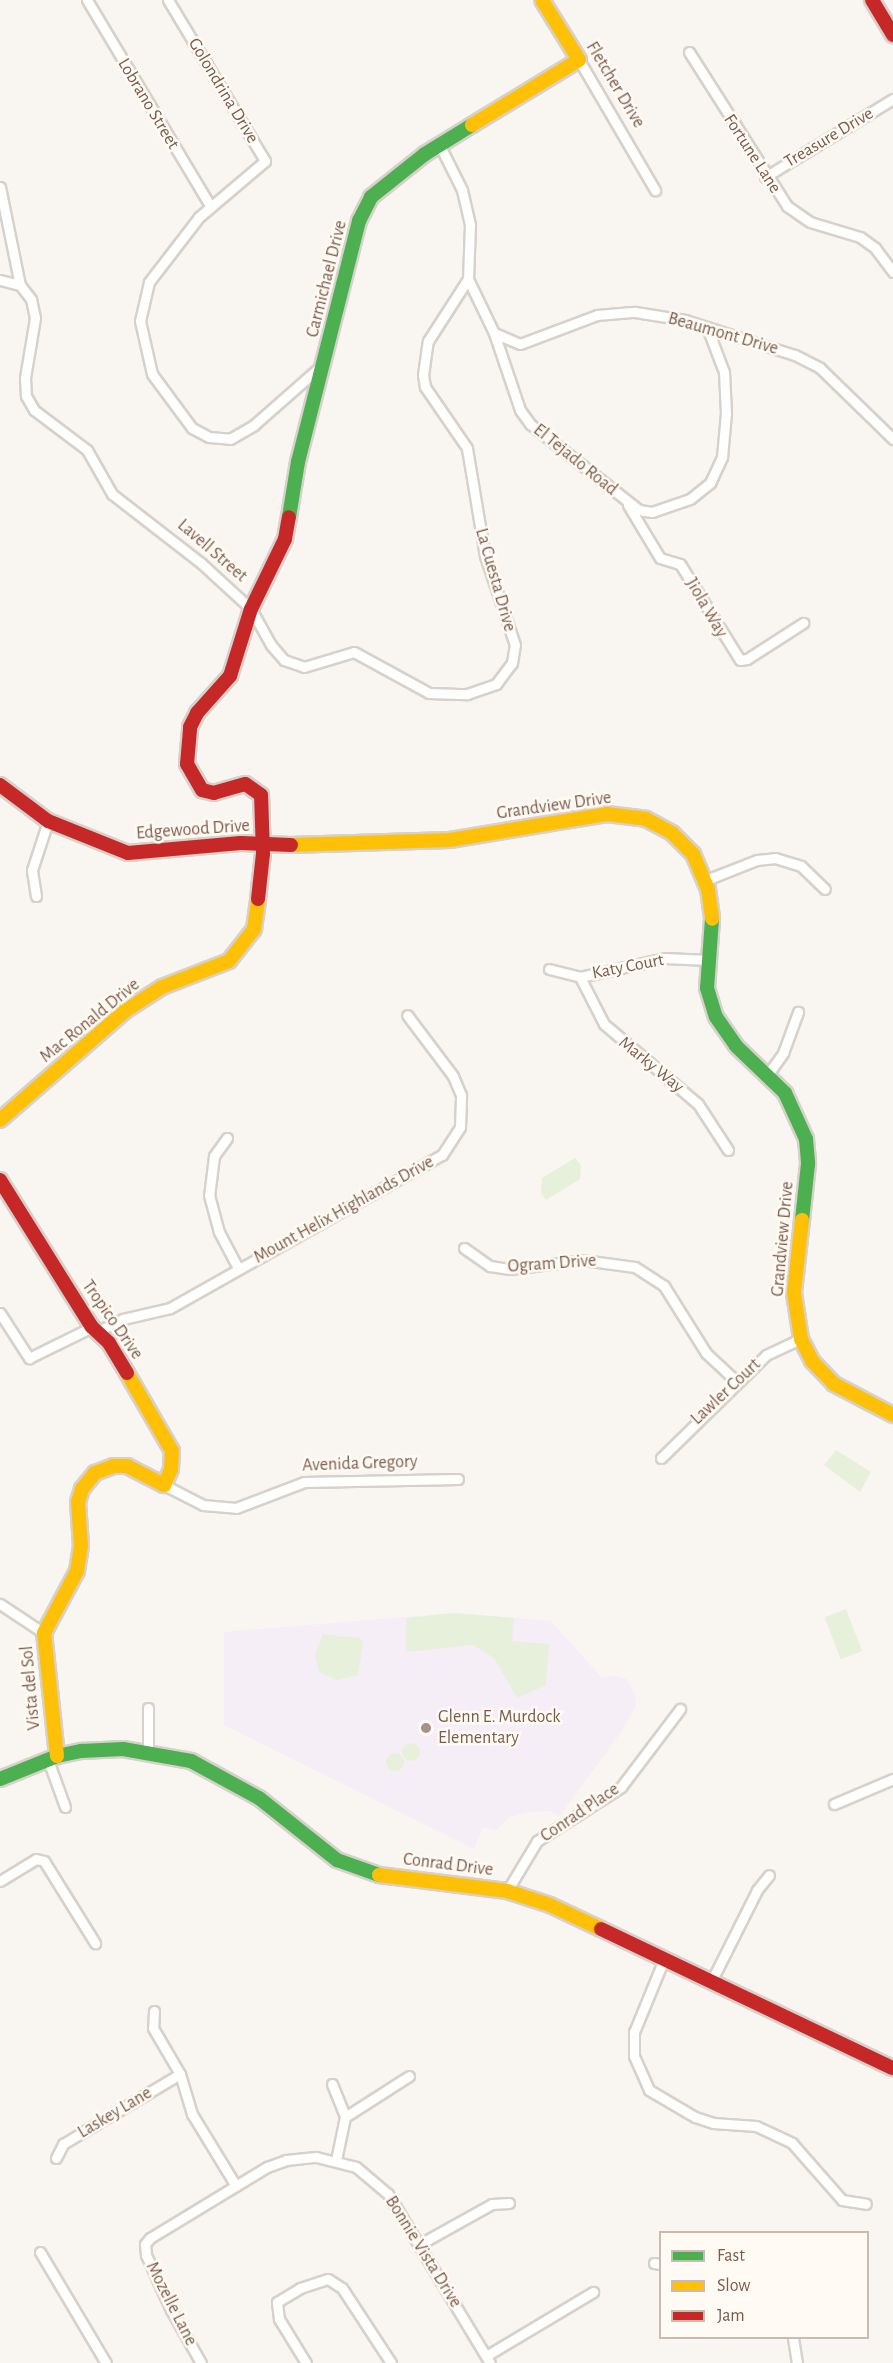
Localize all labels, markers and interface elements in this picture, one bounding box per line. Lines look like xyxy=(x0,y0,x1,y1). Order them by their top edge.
street label: Golondrina Drive xyxy=(183,34,263,148)
street label: Fletcher Drive xyxy=(581,38,649,132)
street label: Lobrano Street xyxy=(112,55,184,153)
street label: Treasure Drive xyxy=(780,103,878,173)
street label: Fortune Lane xyxy=(718,110,786,198)
street label: Carmichael Drive xyxy=(302,218,352,340)
street label: Beaumont Drive xyxy=(665,308,781,360)
street label: El Tejado Road xyxy=(529,420,621,500)
street label: Lavell Street xyxy=(173,515,251,587)
street label: La Cuesta Drive xyxy=(470,526,520,634)
street label: Jiola Way xyxy=(680,574,732,642)
street label: Grandview Drive xyxy=(495,787,613,825)
street label: Edgewood Drive xyxy=(135,815,251,845)
street label: Katy Court xyxy=(590,949,666,985)
street label: Mac Ronald Drive xyxy=(36,974,144,1068)
street label: Marky Way xyxy=(614,1032,688,1098)
street label: Mount Helix Highlands Drive xyxy=(250,1151,438,1269)
street label: Grandview Drive xyxy=(767,1180,799,1298)
street label: Ogram Drive xyxy=(507,1250,597,1278)
street label: Tropico Drive xyxy=(77,1276,147,1364)
street label: Lawler Court xyxy=(687,1354,765,1430)
street label: Avenida Gregory xyxy=(302,1451,418,1477)
street label: Vista del Sol xyxy=(17,1645,45,1731)
place label: Glenn E. Murdock Elementary xyxy=(438,1707,560,1750)
marker: Glenn E. Murdock Elementary xyxy=(419,1721,433,1735)
street label: Conrad Place xyxy=(537,1779,623,1847)
street label: Conrad Drive xyxy=(402,1849,494,1881)
street label: Laskey Lane xyxy=(74,2082,156,2144)
street label: Bonnie Vista Drive xyxy=(380,2192,466,2312)
legend xyxy=(659,2231,869,2339)
text: Fast xyxy=(717,2247,745,2265)
street label: Mozelle Lane xyxy=(141,2258,201,2350)
text: Slow xyxy=(717,2277,750,2295)
text: Jam xyxy=(717,2307,745,2325)

